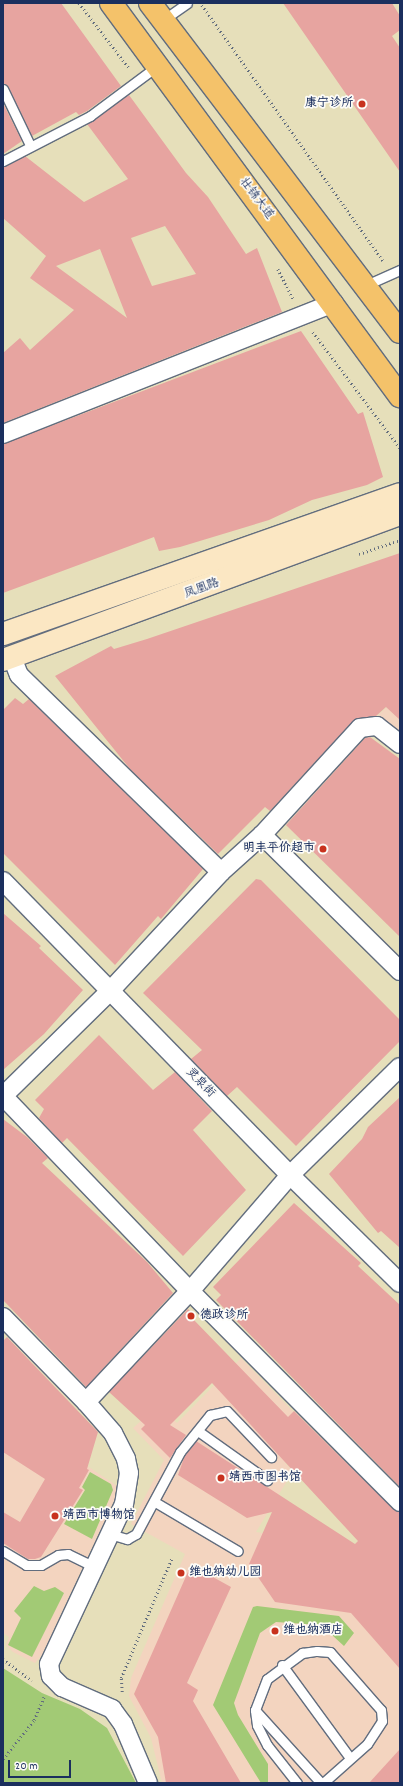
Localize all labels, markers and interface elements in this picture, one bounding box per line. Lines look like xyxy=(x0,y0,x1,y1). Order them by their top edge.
place label: 康宁诊所 xyxy=(305,97,353,111)
marker: 康宁诊所 xyxy=(356,98,368,110)
street label: 壮锦大道 xyxy=(236,175,276,223)
street label: 凤凰路 xyxy=(183,576,221,602)
place label: 明丰平价超市 xyxy=(243,842,315,856)
marker: 明丰平价超市 xyxy=(318,844,328,854)
street label: 灵泉街 xyxy=(182,1065,218,1101)
place label: 德政诊所 xyxy=(200,1309,248,1323)
marker: 德政诊所 xyxy=(185,1310,197,1322)
place label: 靖西市图书馆 xyxy=(229,1471,301,1485)
marker: 靖西市图书馆 xyxy=(216,1473,226,1483)
place label: 靖西市博物馆 xyxy=(63,1509,135,1523)
marker: 靖西市博物馆 xyxy=(50,1511,60,1521)
place label: 维也纳幼儿园 xyxy=(189,1566,261,1580)
marker: 维也纳幼儿园 xyxy=(176,1568,186,1578)
place label: 维也纳酒店 xyxy=(283,1624,343,1638)
marker: 维也纳酒店 xyxy=(270,1626,280,1636)
scale bar xyxy=(10,1752,73,1778)
text: 20 m xyxy=(15,1758,38,1775)

